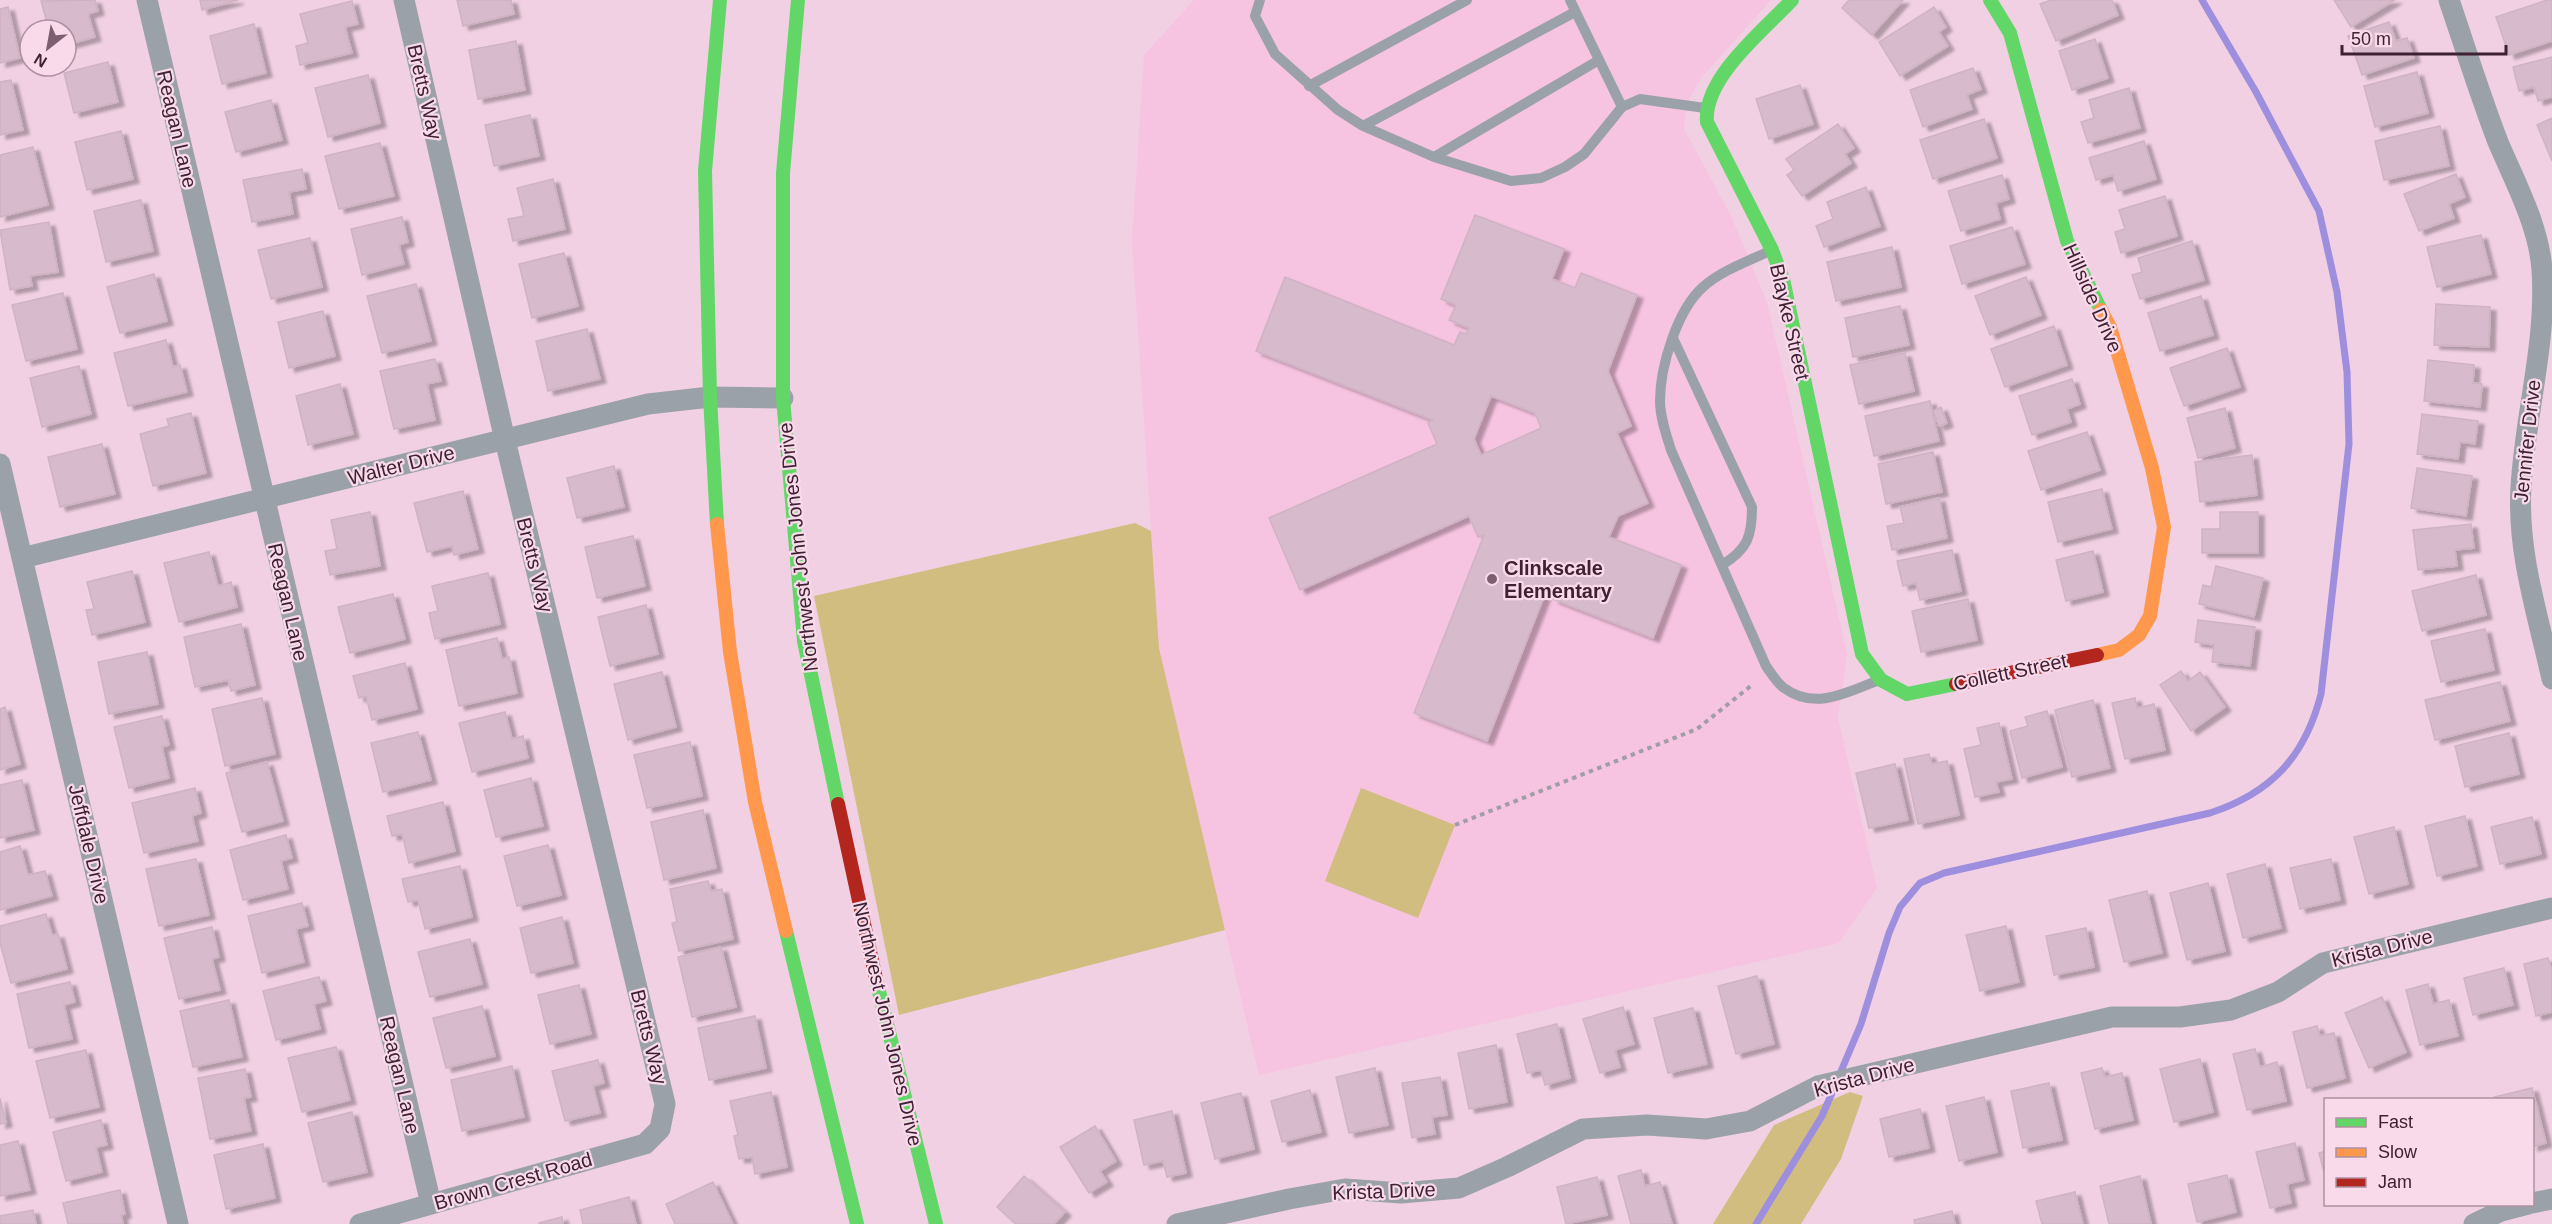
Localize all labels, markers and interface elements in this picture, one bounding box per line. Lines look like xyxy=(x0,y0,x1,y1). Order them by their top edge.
north arrow xyxy=(18,18,78,78)
scale bar xyxy=(2342,18,2506,56)
text: 50 m xyxy=(2351,29,2391,49)
street label: Bretts Way xyxy=(403,42,447,142)
text: N xyxy=(31,50,50,71)
street label: Reagan Lane xyxy=(153,68,201,190)
street label: Hillside Drive xyxy=(2059,240,2127,356)
street label: Blayke Street xyxy=(1766,262,1814,383)
street label: Jennifer Drive xyxy=(2510,378,2544,504)
street label: Northwest John Jones Drive xyxy=(774,421,822,673)
street label: Walter Drive xyxy=(345,441,457,489)
street label: Bretts Way xyxy=(513,515,557,615)
street label: Reagan Lane xyxy=(264,541,312,663)
place label: Clinkscale Elementary xyxy=(1504,557,1613,602)
marker: Clinkscale Elementary xyxy=(1485,572,1499,586)
street label: Collett Street xyxy=(1951,649,2069,695)
street label: Jeffdale Drive xyxy=(65,782,113,906)
street label: Northwest John Jones Drive xyxy=(849,900,927,1148)
street label: Krista Drive xyxy=(2329,925,2435,971)
street label: Bretts Way xyxy=(627,987,671,1087)
street label: Reagan Lane xyxy=(376,1014,424,1136)
street label: Krista Drive xyxy=(1811,1053,1917,1101)
legend xyxy=(2324,1098,2534,1206)
text: Fast xyxy=(2378,1112,2413,1132)
text: Slow xyxy=(2378,1142,2418,1162)
street label: Brown Crest Road xyxy=(431,1148,595,1214)
text: Jam xyxy=(2378,1172,2412,1192)
street label: Krista Drive xyxy=(1332,1178,1436,1204)

